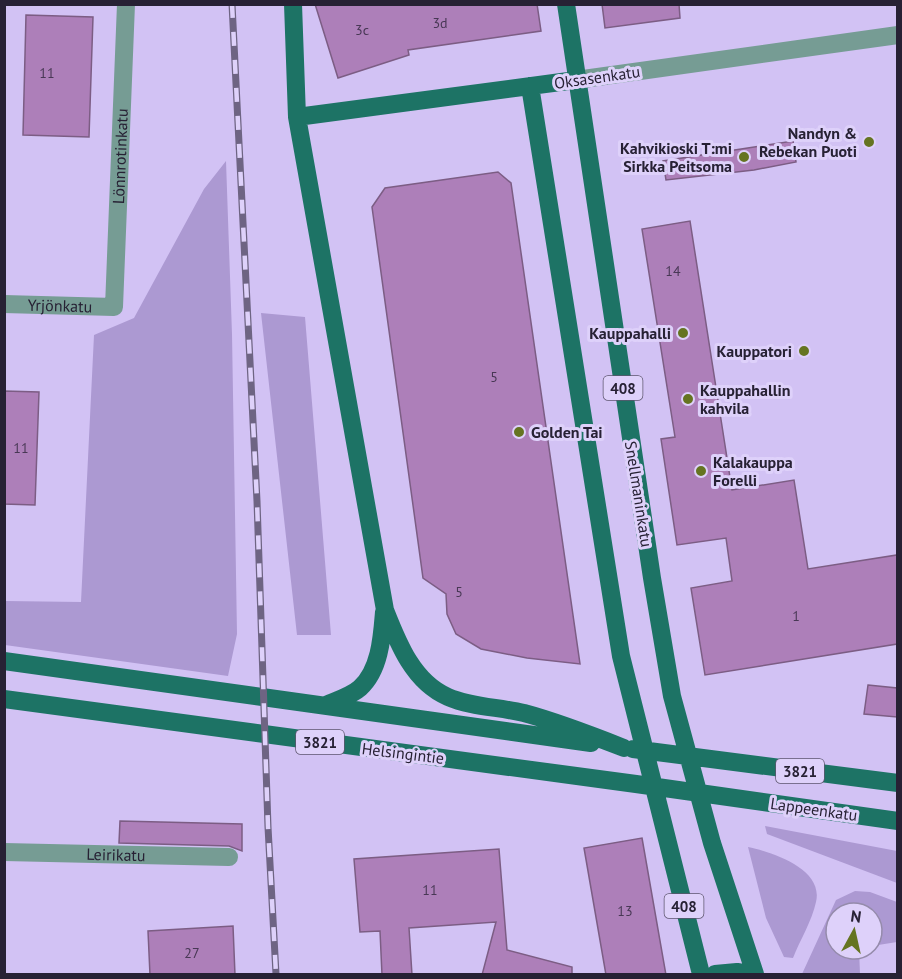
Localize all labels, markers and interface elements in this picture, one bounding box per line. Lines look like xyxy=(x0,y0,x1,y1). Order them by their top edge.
house number: 3d xyxy=(432,14,448,32)
house number: 3c xyxy=(355,21,369,39)
street label: Oksasenkatu xyxy=(553,61,641,93)
house number: 11 xyxy=(39,64,55,82)
street label: Lönnrotinkatu xyxy=(108,108,132,204)
place label: Nandyn & Rebekan Puoti xyxy=(759,123,857,161)
marker: Nandyn & Rebekan Puoti xyxy=(862,135,876,149)
place label: Kahvikioski T:mi Sirkka Peitsoma xyxy=(620,138,732,176)
marker: Kahvikioski T:mi Sirkka Peitsoma xyxy=(737,150,751,164)
house number: 14 xyxy=(665,262,681,280)
street label: Yrjönkatu xyxy=(27,295,93,316)
place label: Kauppahalli xyxy=(589,323,671,343)
marker: Kauppahalli xyxy=(676,326,690,340)
place label: Kauppatori xyxy=(717,341,792,361)
marker: Kauppatori xyxy=(797,344,811,358)
house number: 5 xyxy=(490,368,498,386)
road number: 408 xyxy=(604,376,642,400)
place label: Kauppahallin kahvila xyxy=(700,380,790,418)
marker: Kauppahallin kahvila xyxy=(681,392,695,406)
place label: Golden Tai xyxy=(531,422,603,442)
marker: Golden Tai xyxy=(512,425,526,439)
house number: 11 xyxy=(13,439,29,457)
street label: Snellmaninkatu xyxy=(621,440,657,548)
place label: Kalakauppa Forelli xyxy=(713,452,793,490)
marker: Kalakauppa Forelli xyxy=(694,464,708,478)
house number: 5 xyxy=(455,583,463,601)
house number: 1 xyxy=(792,607,800,625)
road number: 3821 xyxy=(296,730,344,754)
street label: Helsingintie xyxy=(361,738,445,768)
road number: 3821 xyxy=(776,759,824,783)
street label: Lappeenkatu xyxy=(769,793,859,825)
street label: Leirikatu xyxy=(86,844,146,865)
house number: 11 xyxy=(422,881,438,899)
road number: 408 xyxy=(664,894,704,918)
north arrow xyxy=(824,901,884,961)
house number: 13 xyxy=(617,902,633,920)
text: N xyxy=(849,906,863,927)
house number: 27 xyxy=(184,944,200,962)

